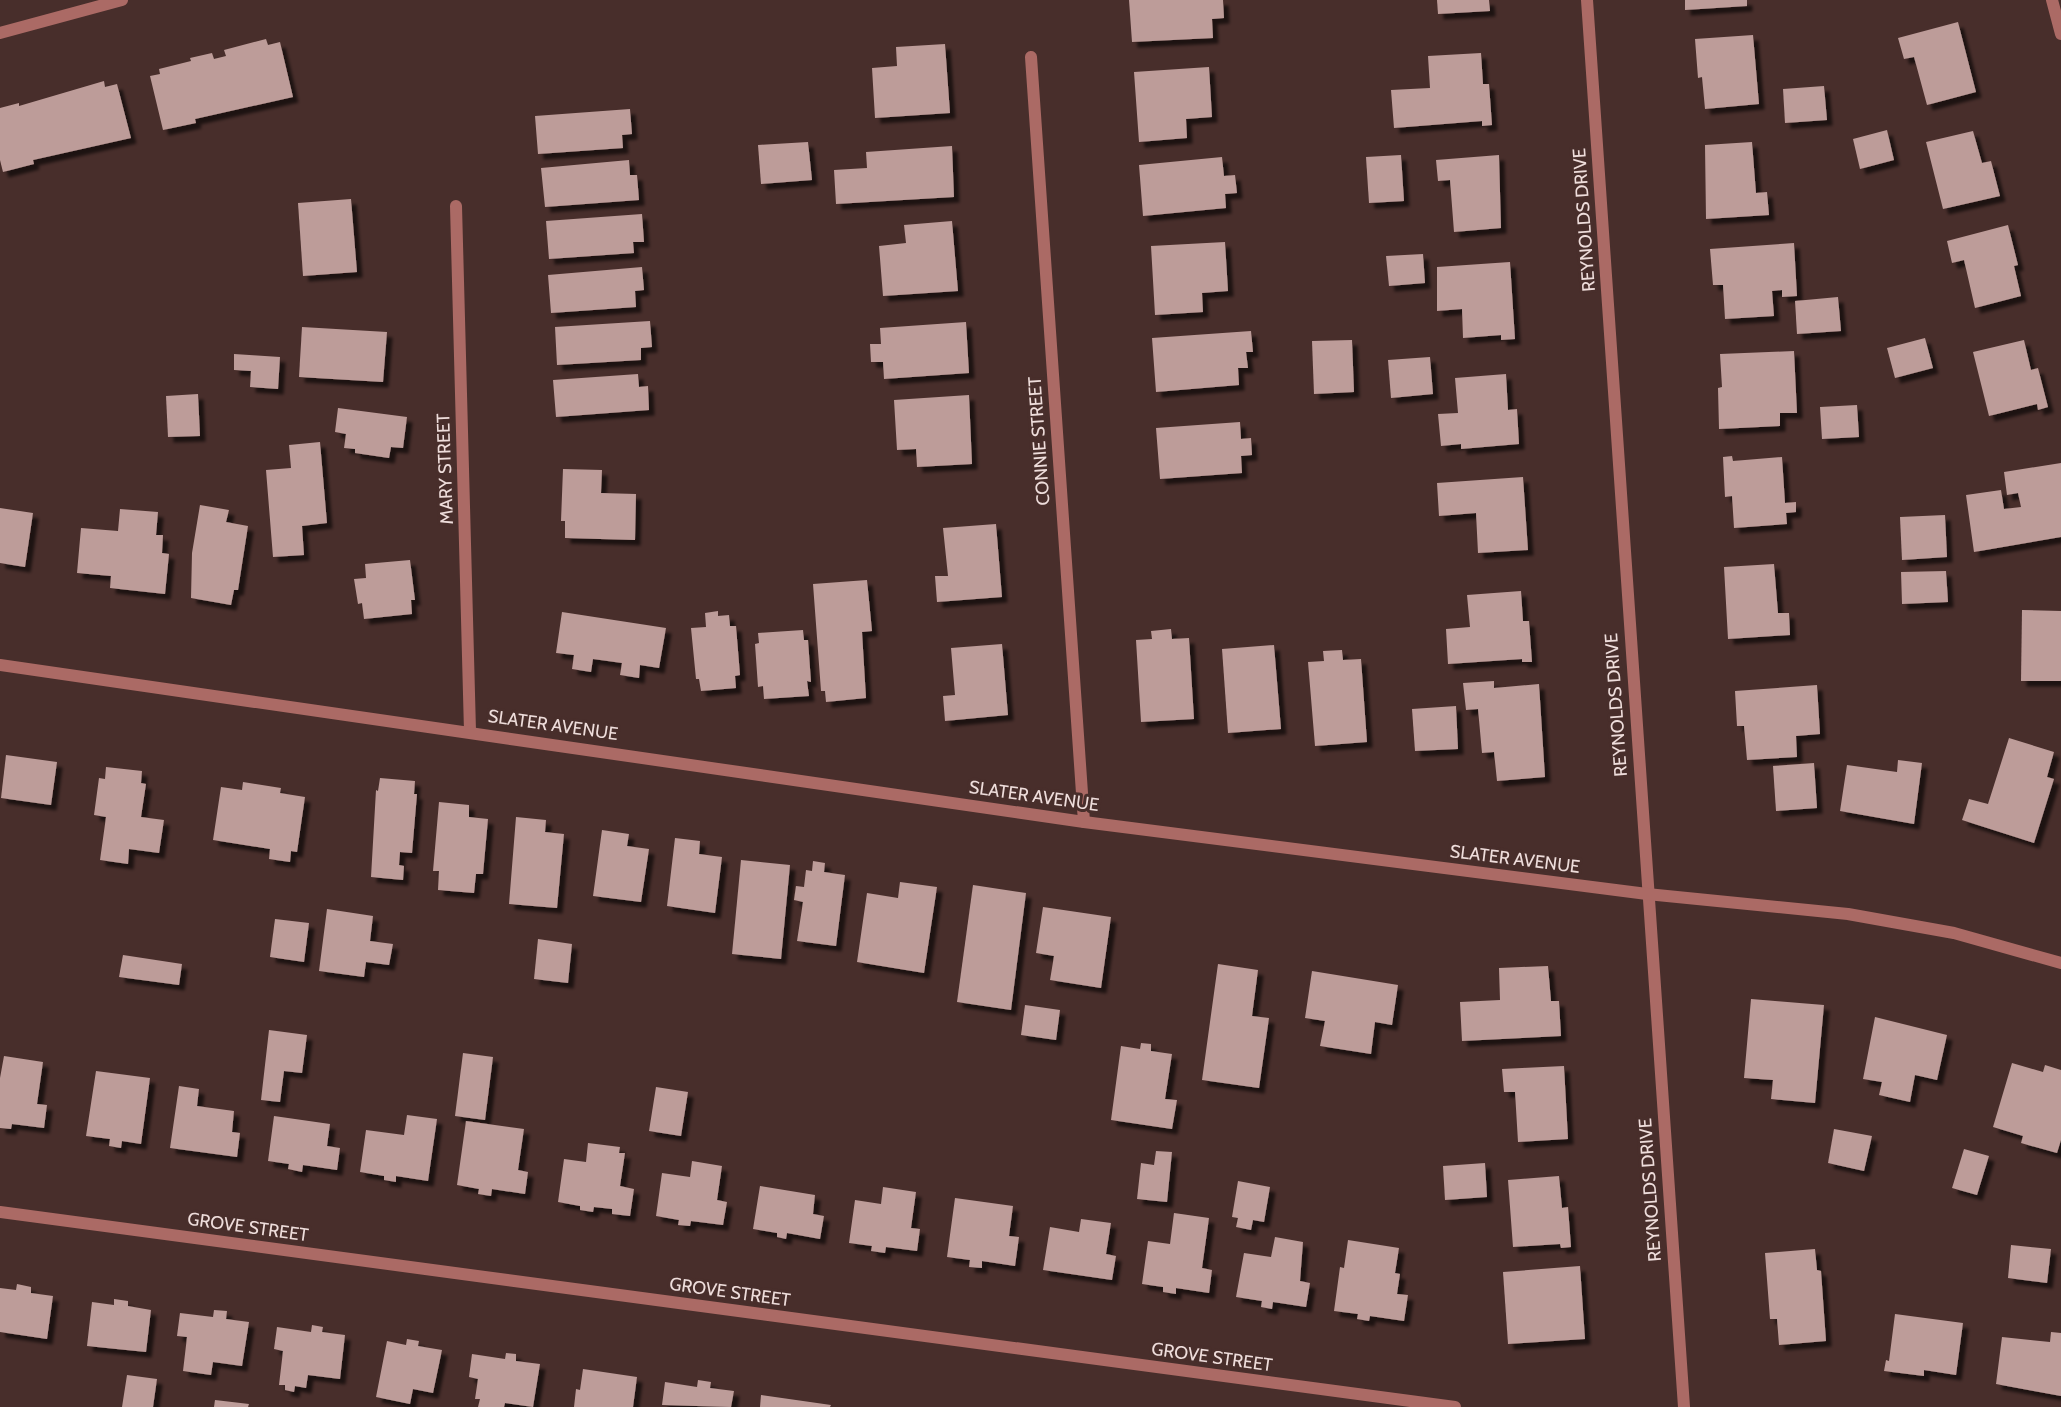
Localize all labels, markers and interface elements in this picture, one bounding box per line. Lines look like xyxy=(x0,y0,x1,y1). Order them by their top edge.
street label: REYNOLDS DRIVE xyxy=(1568,148,1600,292)
street label: CONNIE STREET xyxy=(1023,375,1054,506)
street label: MARY STREET xyxy=(432,413,458,525)
street label: REYNOLDS DRIVE xyxy=(1600,633,1632,777)
street label: SLATER AVENUE xyxy=(487,705,619,745)
street label: SLATER AVENUE xyxy=(968,776,1100,816)
street label: SLATER AVENUE xyxy=(1449,840,1581,878)
street label: REYNOLDS DRIVE xyxy=(1634,1118,1666,1262)
street label: GROVE STREET xyxy=(186,1208,310,1246)
street label: GROVE STREET xyxy=(668,1273,792,1311)
street label: GROVE STREET xyxy=(1150,1338,1274,1376)

